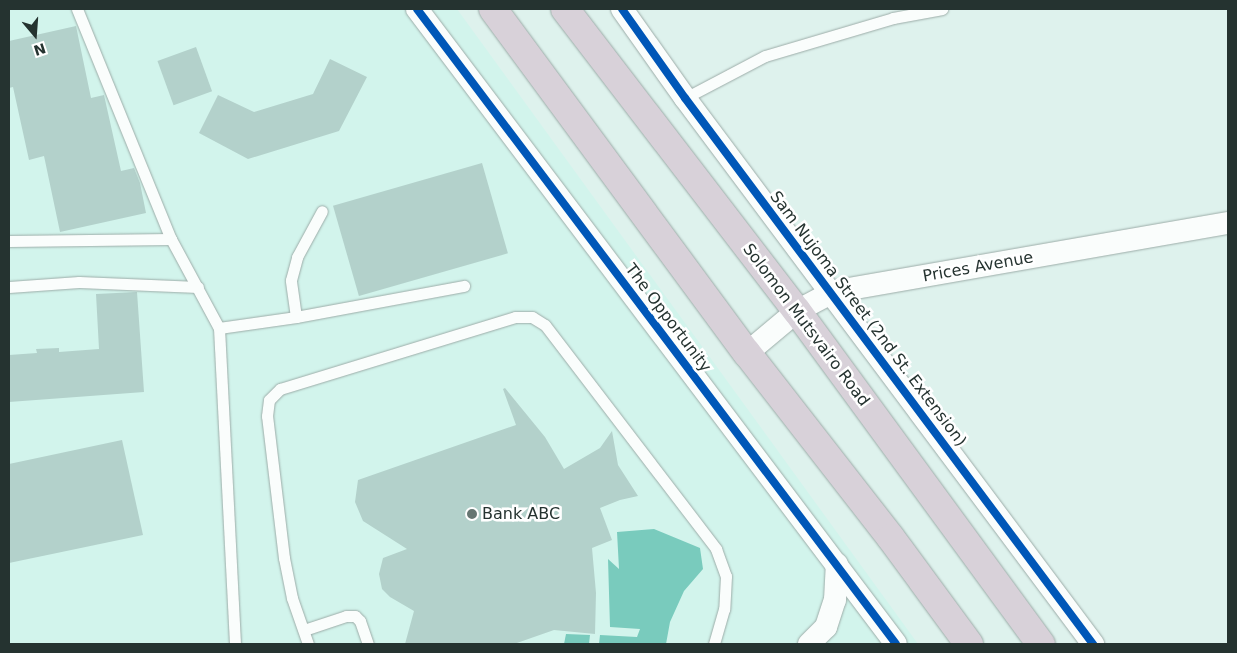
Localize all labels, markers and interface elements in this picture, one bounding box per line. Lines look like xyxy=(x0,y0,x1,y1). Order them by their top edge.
north arrow xyxy=(10,10,60,60)
text: N xyxy=(32,40,48,59)
street label: Sam Nujoma Street (2nd St. Extension) xyxy=(766,188,970,450)
street label: Solomon Mutsvairo Road xyxy=(739,240,873,410)
street label: Prices Avenue xyxy=(921,248,1035,286)
street label: The Opportunity xyxy=(621,260,715,376)
place label: Bank ABC xyxy=(482,504,560,524)
marker: Bank ABC xyxy=(466,508,478,520)

